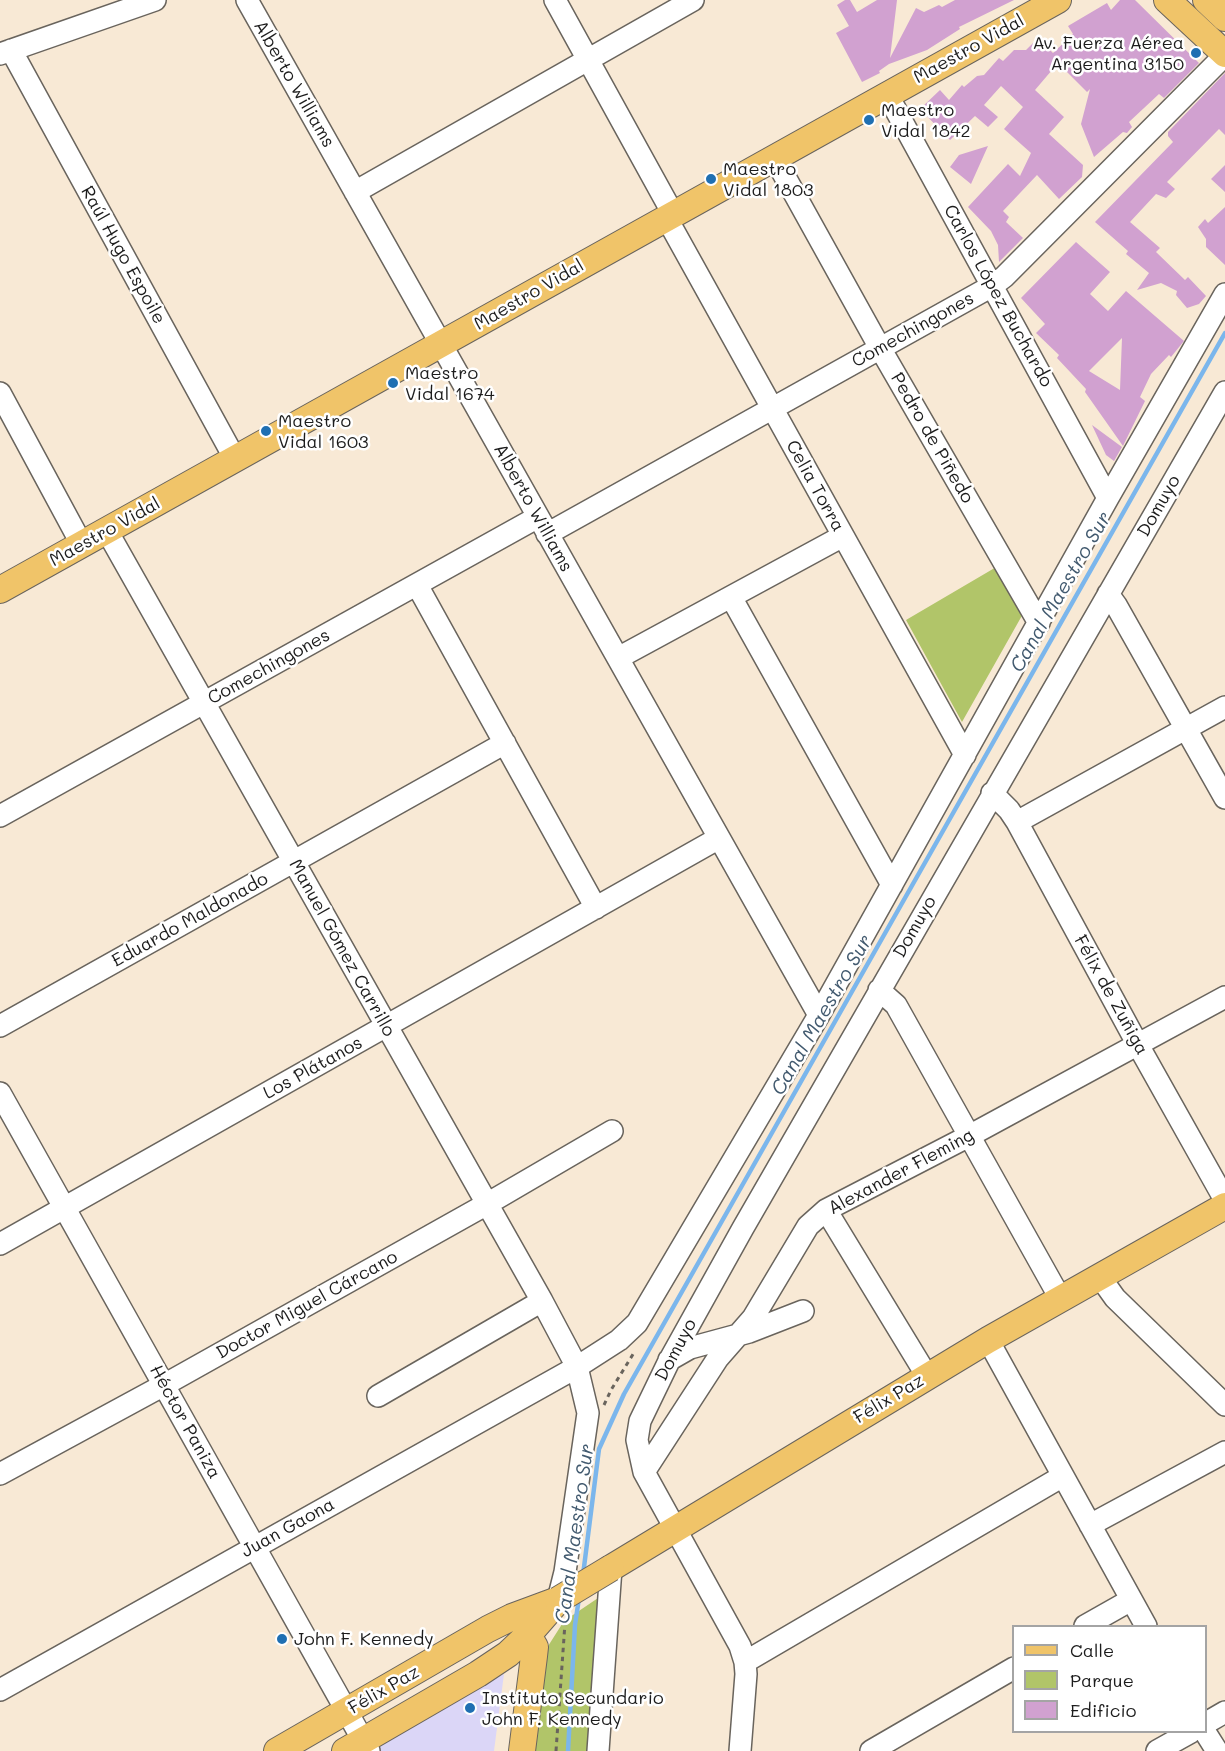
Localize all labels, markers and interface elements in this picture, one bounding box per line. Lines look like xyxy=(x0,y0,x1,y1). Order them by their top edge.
street label: Maestro Vidal xyxy=(910,10,1028,88)
street label: Alberto Williams xyxy=(249,17,339,151)
place label: Av. Fuerza Aérea Argentina 3150 xyxy=(1032,32,1184,74)
marker: Av. Fuerza Aérea Argentina 3150 xyxy=(1189,46,1203,60)
place label: Maestro Vidal 1842 xyxy=(881,99,971,142)
marker: Maestro Vidal 1842 xyxy=(862,113,876,127)
place label: Maestro Vidal 1803 xyxy=(723,158,814,201)
marker: Maestro Vidal 1803 xyxy=(704,172,718,186)
street label: Raúl Hugo Espoile xyxy=(76,182,170,328)
street label: Carlos López Buchardo xyxy=(939,201,1057,391)
street label: Maestro Vidal xyxy=(470,255,588,335)
street label: Comechingones xyxy=(848,288,978,372)
place label: Maestro Vidal 1674 xyxy=(405,362,494,404)
street label: Pedro de Piñedo xyxy=(886,369,978,507)
marker: Maestro Vidal 1674 xyxy=(386,376,400,390)
place label: Maestro Vidal 1603 xyxy=(278,410,369,452)
marker: Maestro Vidal 1603 xyxy=(259,424,273,438)
street label: Celia Torra xyxy=(781,437,849,535)
street label: Alberto Williams xyxy=(489,440,577,576)
street label: Domuyo xyxy=(1133,471,1185,541)
street label: Maestro Vidal xyxy=(46,493,164,571)
water label: Canal Maestro Sur xyxy=(1005,507,1117,677)
street label: Comechingones xyxy=(204,625,334,709)
street label: Manuel Gómez Carrillo xyxy=(284,856,400,1040)
street label: Eduardo Maldonado xyxy=(108,868,272,972)
street label: Domuyo xyxy=(889,892,941,962)
water label: Canal Maestro Sur xyxy=(766,930,878,1100)
street label: Félix de Zuñiga xyxy=(1069,931,1153,1059)
street label: Los Plátanos xyxy=(260,1032,366,1104)
street label: Alexander Fleming xyxy=(824,1124,978,1220)
street label: Doctor Miguel Cárcano xyxy=(213,1246,401,1364)
street label: Domuyo xyxy=(651,1315,701,1385)
street label: Héctor Paniza xyxy=(145,1361,225,1483)
street label: Félix Paz xyxy=(850,1370,928,1428)
water label: Canal Maestro Sur xyxy=(550,1442,600,1626)
street label: Juan Gaona xyxy=(238,1494,338,1562)
legend xyxy=(1012,1625,1207,1733)
place label: John F. Kennedy xyxy=(294,1628,434,1650)
marker: John F. Kennedy xyxy=(275,1632,289,1646)
text: Calle xyxy=(1070,1638,1114,1662)
street label: Félix Paz xyxy=(345,1661,423,1719)
text: Parque xyxy=(1070,1668,1134,1692)
place label: Instituto Secundario John F. Kennedy xyxy=(482,1687,664,1730)
text: Edificio xyxy=(1070,1698,1137,1722)
marker: Instituto Secundario John F. Kennedy xyxy=(463,1701,477,1715)

